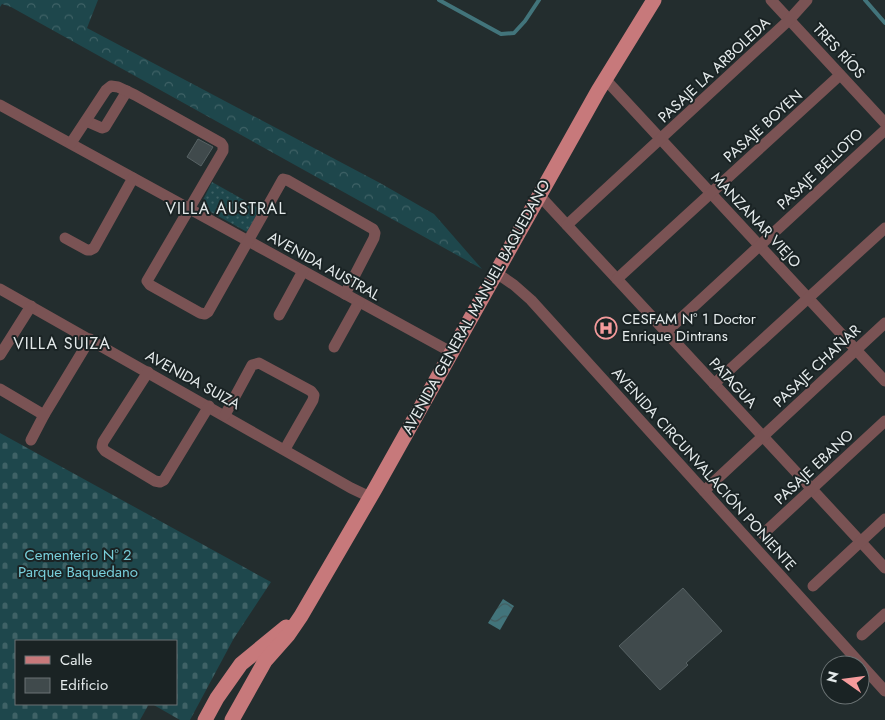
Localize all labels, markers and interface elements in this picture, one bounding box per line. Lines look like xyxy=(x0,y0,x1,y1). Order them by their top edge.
street label: PASAJE LA ARBOLEDA xyxy=(653,12,775,128)
street label: TRES RÍOS xyxy=(808,18,870,84)
street label: PASAJE BOYEN xyxy=(719,84,807,168)
street label: PASAJE BELLOTO xyxy=(772,123,868,215)
street label: MANZANAR VIEJO xyxy=(706,167,806,273)
street label: AVENIDA GENERAL MANUEL BAQUEDANO xyxy=(397,176,556,438)
district label: VILLA AUSTRAL xyxy=(165,197,287,220)
street label: AVENIDA AUSTRAL xyxy=(264,226,384,306)
place label: CESFAM N° 1 Doctor Enrique Dintrans xyxy=(622,308,757,347)
hospital icon: CESFAM N° 1 Doctor Enrique Dintrans xyxy=(594,316,618,340)
street label: PASAJE CHAÑAR xyxy=(768,319,866,412)
district label: VILLA SUIZA xyxy=(13,332,111,355)
street label: AVENIDA SUIZA xyxy=(142,345,244,415)
street label: PATAGUA xyxy=(704,353,762,413)
street label: AVENIDA CIRCUNVALACIÓN PONIENTE xyxy=(606,362,802,576)
street label: PASAJE EBANO xyxy=(769,424,859,510)
park label: Cementerio N° 2 Parque Baquedano xyxy=(18,544,138,583)
legend xyxy=(15,640,178,705)
text: Calle xyxy=(60,649,92,671)
north arrow xyxy=(820,655,870,705)
text: N xyxy=(821,669,843,685)
text: Edificio xyxy=(60,674,108,696)

